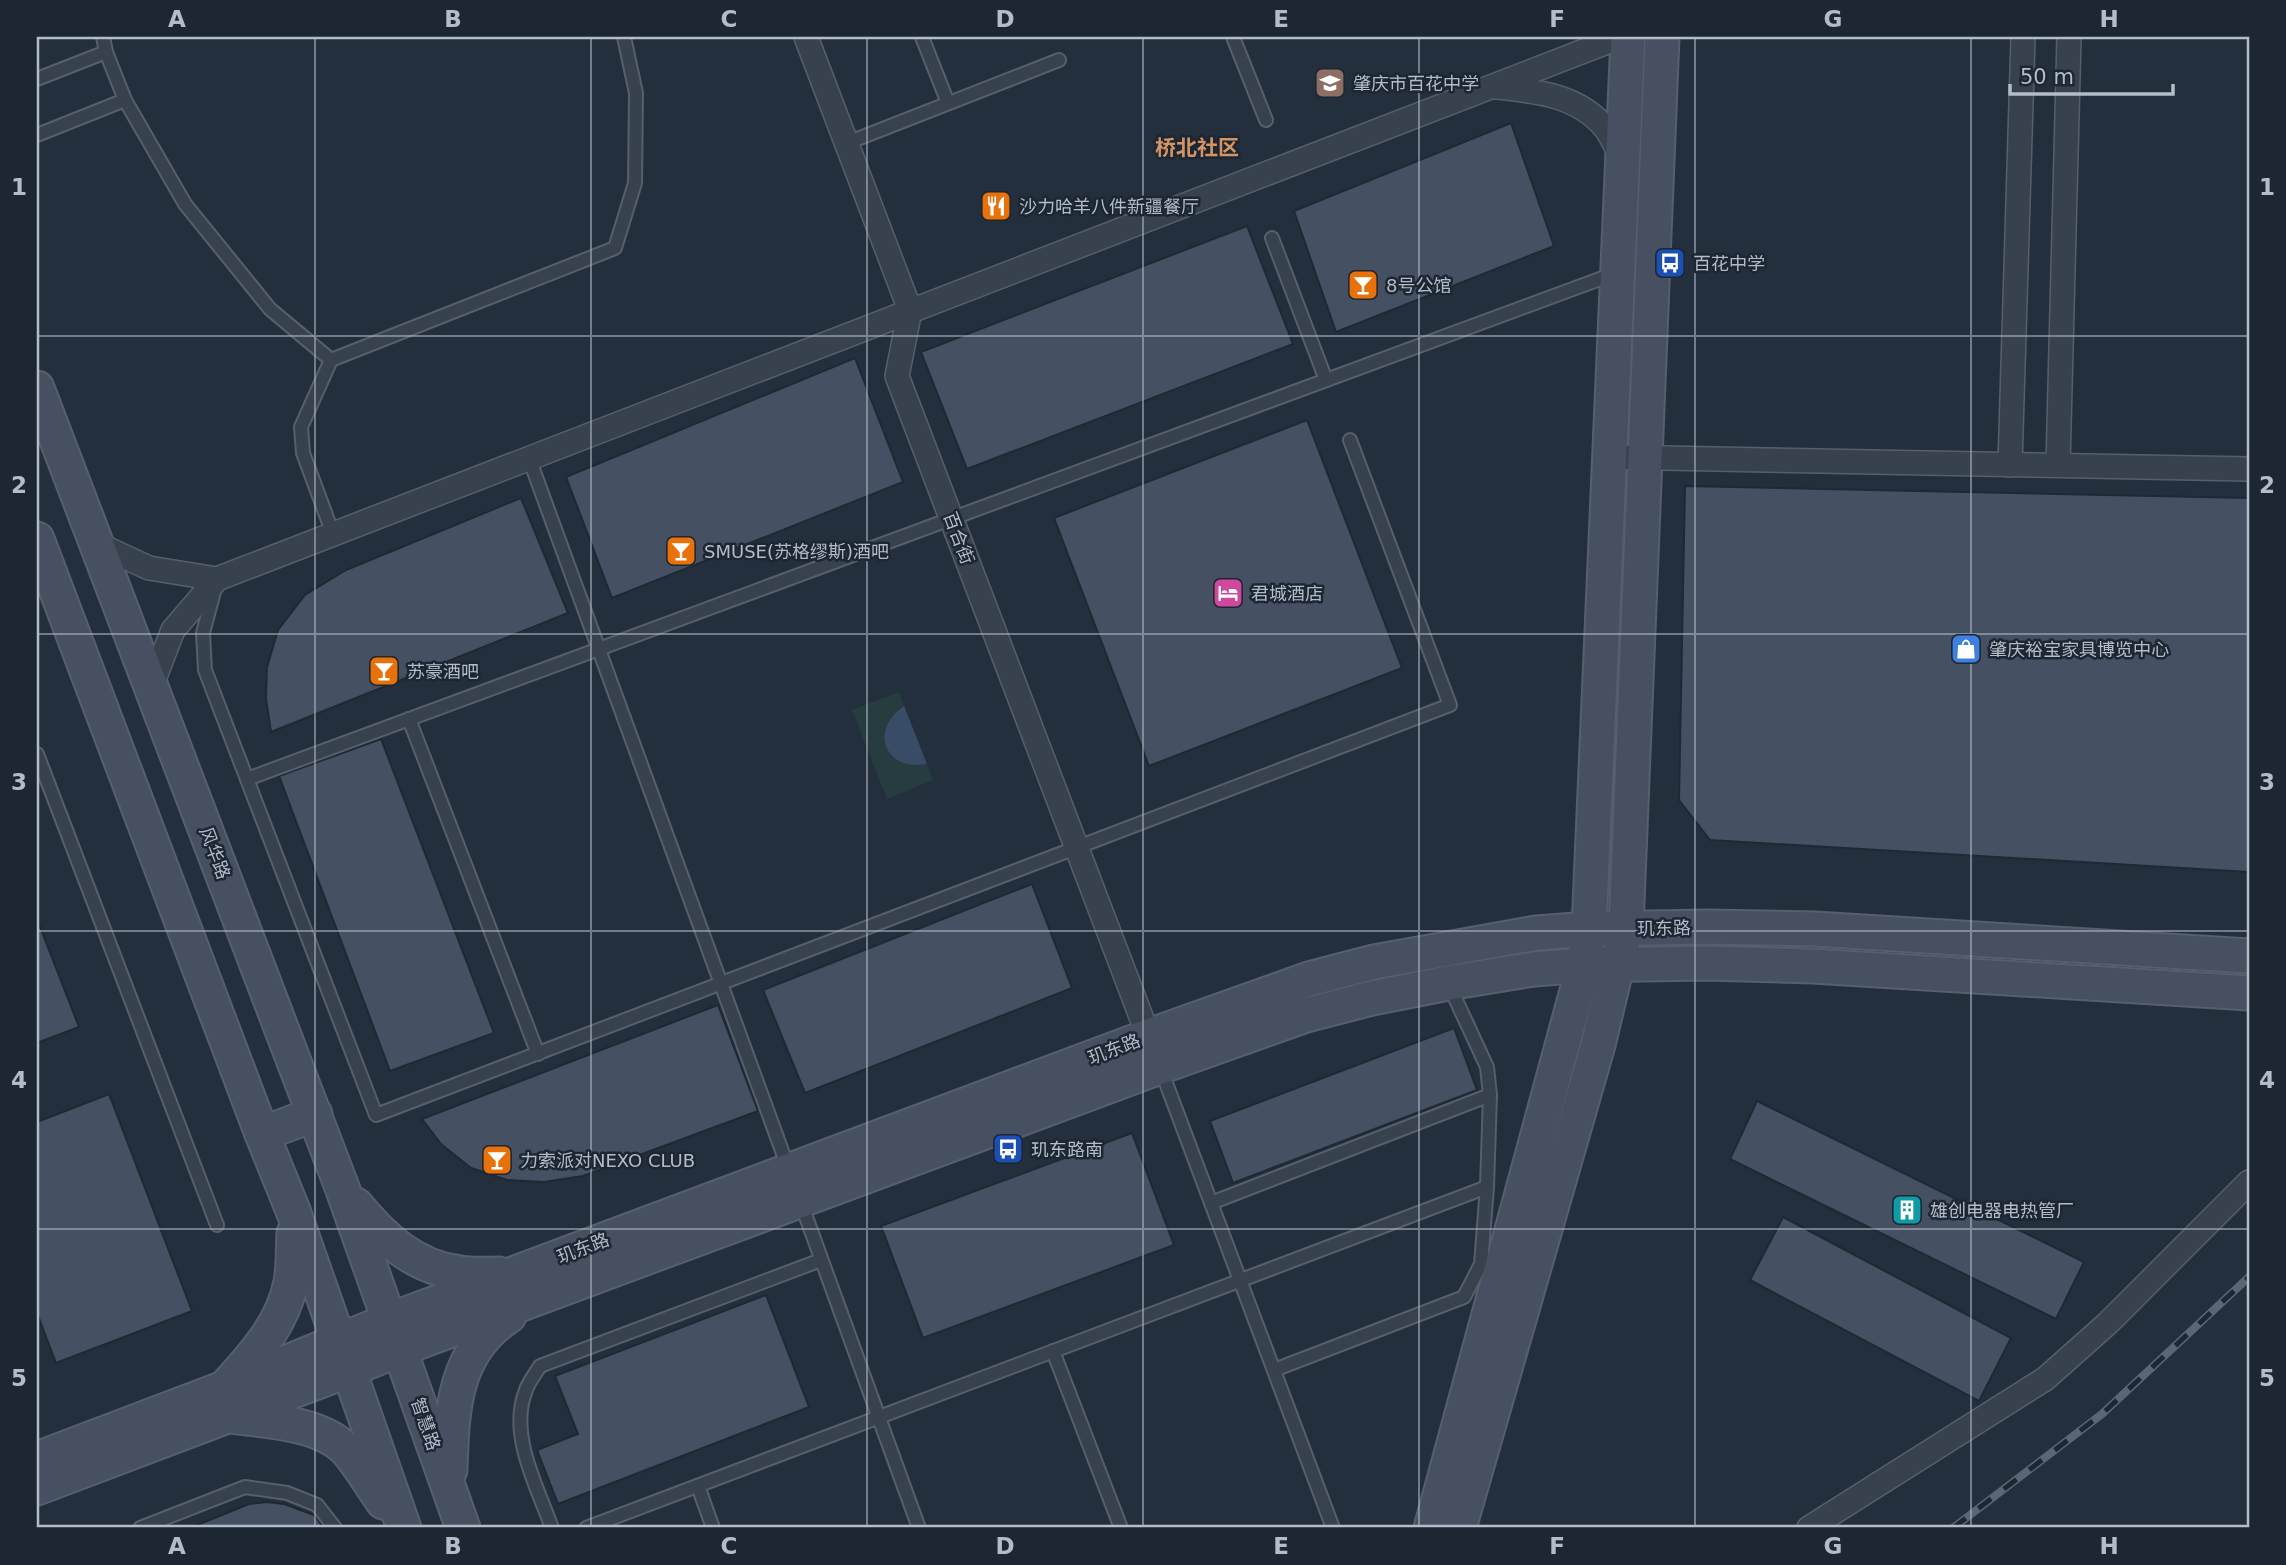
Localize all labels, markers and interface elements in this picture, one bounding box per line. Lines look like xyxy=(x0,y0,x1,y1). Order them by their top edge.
text: A xyxy=(168,6,186,32)
text: B xyxy=(444,6,462,32)
text: C xyxy=(721,6,737,32)
text: D xyxy=(995,6,1015,32)
text: E xyxy=(1273,6,1289,32)
text: F xyxy=(1549,6,1565,32)
text: G xyxy=(1824,6,1842,32)
text: H xyxy=(2099,6,2119,32)
scale bar xyxy=(2010,52,2172,96)
text: 50 m xyxy=(2020,65,2074,89)
school or university icon: 肇庆市百花中学 xyxy=(1313,66,1347,100)
place label: 肇庆市百花中学 xyxy=(1353,73,1479,94)
district label: 桥北社区 xyxy=(1155,136,1239,160)
text: 1 xyxy=(11,174,27,200)
text: 1 xyxy=(2259,174,2275,200)
restaurant icon: 沙力哈羊八件新疆餐厅 xyxy=(979,189,1013,223)
place label: 沙力哈羊八件新疆餐厅 xyxy=(1019,196,1199,217)
bus stop icon: 百花中学 xyxy=(1653,246,1687,280)
place label: 百花中学 xyxy=(1693,253,1765,274)
bar icon: 8号公馆 xyxy=(1346,268,1380,302)
place label: 8号公馆 xyxy=(1386,275,1451,296)
text: 2 xyxy=(11,472,27,498)
text: 2 xyxy=(2259,472,2275,498)
street label: 百合街 xyxy=(940,509,978,567)
bar icon: SMUSE(苏格缪斯)酒吧 xyxy=(664,534,698,568)
place label: SMUSE(苏格缪斯)酒吧 xyxy=(704,541,889,562)
hotel icon: 君城酒店 xyxy=(1211,576,1245,610)
place label: 君城酒店 xyxy=(1251,583,1323,604)
shop icon: 肇庆裕宝家具博览中心 xyxy=(1949,632,1983,666)
place label: 肇庆裕宝家具博览中心 xyxy=(1989,639,2169,660)
bar icon: 苏豪酒吧 xyxy=(367,654,401,688)
place label: 苏豪酒吧 xyxy=(407,661,479,682)
text: 3 xyxy=(11,769,27,795)
text: 3 xyxy=(2259,769,2275,795)
street label: 风华路 xyxy=(196,824,234,882)
street label: 玑东路 xyxy=(1637,917,1691,939)
street label: 玑东路 xyxy=(1085,1030,1143,1068)
text: 4 xyxy=(11,1067,27,1093)
text: 4 xyxy=(2259,1067,2275,1093)
bus stop icon: 玑东路南 xyxy=(991,1132,1025,1166)
place label: 玑东路南 xyxy=(1031,1139,1103,1160)
bar icon: 力索派对NEXO CLUB xyxy=(480,1143,514,1177)
place label: 力索派对NEXO CLUB xyxy=(520,1150,695,1171)
building icon: 雄创电器电热管厂 xyxy=(1890,1193,1924,1227)
place label: 雄创电器电热管厂 xyxy=(1930,1200,2074,1221)
street label: 玑东路 xyxy=(554,1229,612,1267)
text: 5 xyxy=(11,1365,27,1391)
text: 5 xyxy=(2259,1365,2275,1391)
street label: 智慧路 xyxy=(407,1395,445,1453)
text: A xyxy=(168,1533,186,1559)
text: B xyxy=(444,1533,462,1559)
text: C xyxy=(721,1533,737,1559)
text: D xyxy=(995,1533,1015,1559)
text: E xyxy=(1273,1533,1289,1559)
text: F xyxy=(1549,1533,1565,1559)
text: G xyxy=(1824,1533,1842,1559)
text: H xyxy=(2099,1533,2119,1559)

